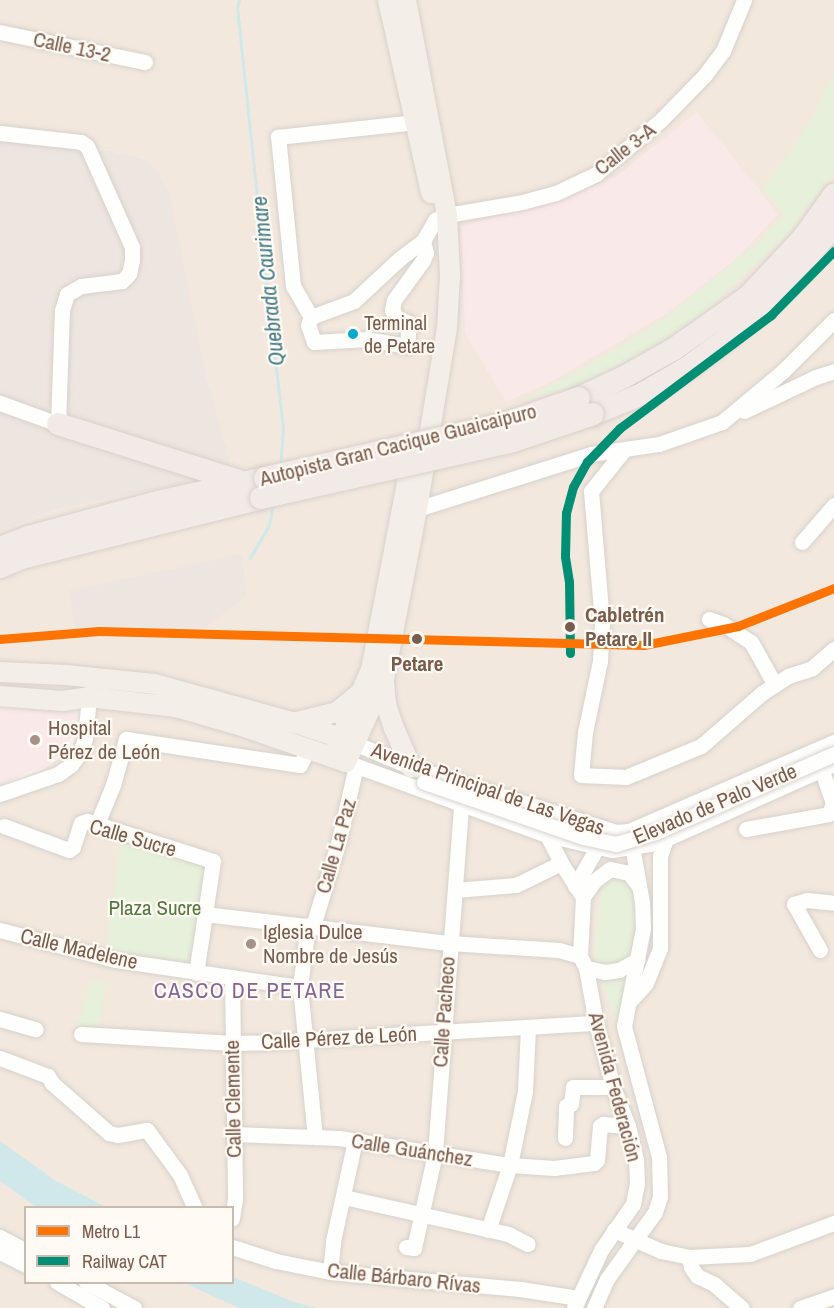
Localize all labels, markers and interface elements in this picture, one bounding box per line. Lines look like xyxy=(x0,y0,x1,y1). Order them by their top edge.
street label: Calle 13-2 xyxy=(31,27,113,67)
street label: Calle 3-A xyxy=(589,117,661,181)
water label: Quebrada Caurimare xyxy=(246,195,290,367)
place label: Terminal de Petare xyxy=(364,310,435,357)
marker: Terminal de Petare xyxy=(347,328,359,340)
street label: Autopista Gran Cacique Guaicaipuro xyxy=(257,398,539,492)
place label: Cabletrén Petare II xyxy=(585,602,664,652)
marker: Cabletrén Petare II xyxy=(560,617,580,637)
marker: Petare xyxy=(407,629,427,649)
place label: Petare xyxy=(391,651,443,677)
place label: Hospital Pérez de León xyxy=(48,715,160,765)
marker: Hospital Pérez de León xyxy=(26,731,44,749)
street label: Avenida Principal de Las Vegas xyxy=(368,737,608,841)
street label: Elevado de Palo Verde xyxy=(629,758,801,850)
street label: Calle La Paz xyxy=(310,796,362,896)
street label: Calle Sucre xyxy=(87,814,179,862)
park label: Plaza Sucre xyxy=(109,895,201,921)
place label: Iglesia Dulce Nombre de Jesús xyxy=(263,919,398,969)
street label: Calle Madelene xyxy=(18,923,140,975)
marker: Iglesia Dulce Nombre de Jesús xyxy=(244,937,258,951)
street label: Calle Pacheco xyxy=(428,956,460,1068)
district label: CASCO DE PETARE xyxy=(154,978,346,1004)
street label: Avenida Federación xyxy=(583,1009,647,1165)
street label: Calle Pérez de León xyxy=(260,1021,418,1055)
street label: Calle Clemente xyxy=(219,1040,247,1158)
street label: Calle Guánchez xyxy=(350,1128,474,1172)
legend xyxy=(24,1206,234,1284)
text: Metro L1 xyxy=(82,1219,140,1244)
text: Railway CAT xyxy=(82,1249,167,1274)
street label: Calle Bárbaro Rívas xyxy=(326,1257,482,1299)

